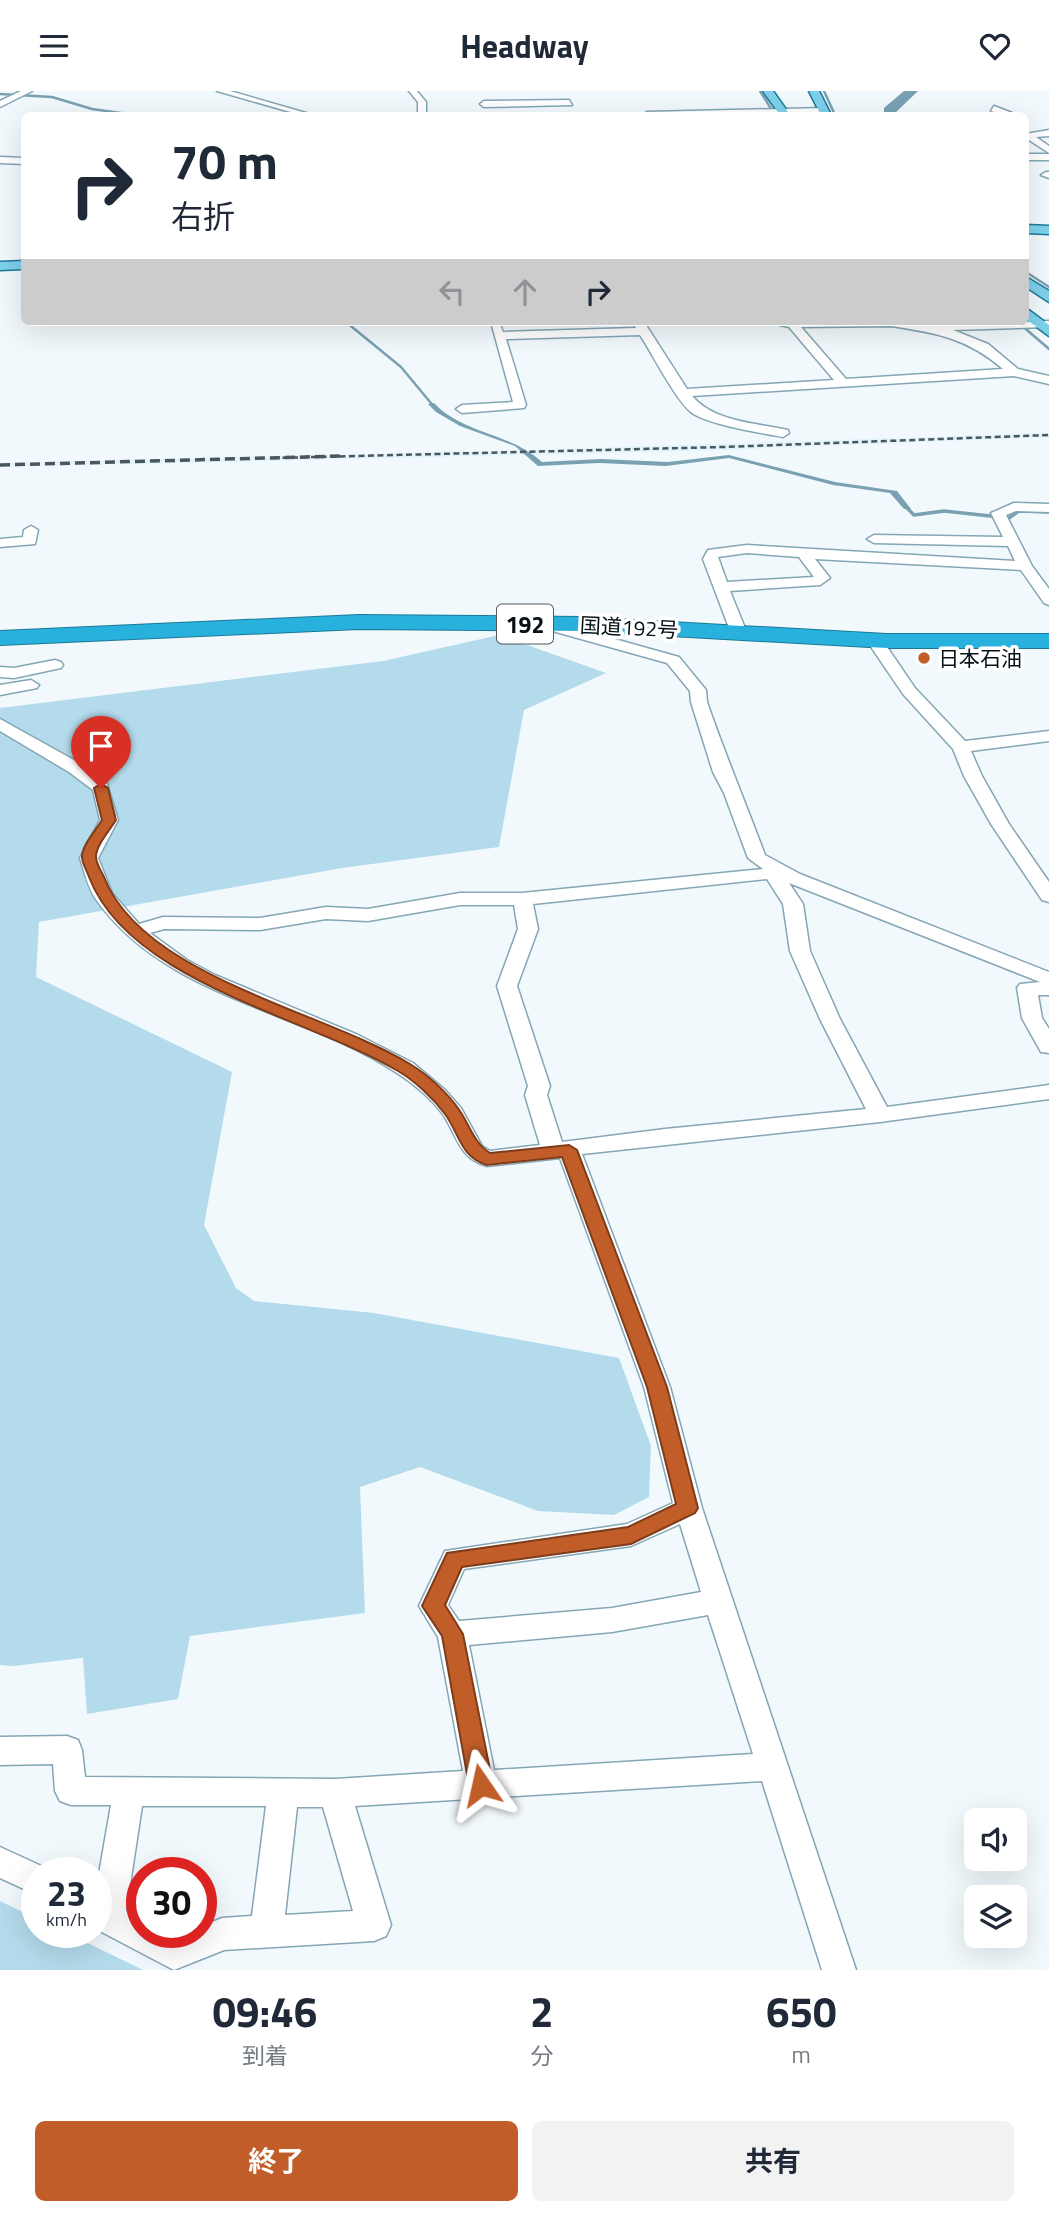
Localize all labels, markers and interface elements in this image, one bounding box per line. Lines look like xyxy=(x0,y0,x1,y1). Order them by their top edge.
text: Headway xyxy=(460,22,589,70)
icon: menu xyxy=(35,27,73,65)
icon: heart xyxy=(976,27,1014,65)
text: 70 m xyxy=(171,123,278,198)
icon: right xyxy=(56,140,147,231)
text: 右折 xyxy=(171,192,235,240)
icon: left xyxy=(433,273,471,311)
icon: ahead xyxy=(506,273,544,311)
icon: right xyxy=(579,273,617,311)
road number: 192 xyxy=(497,604,553,643)
street label: 国道192号 xyxy=(579,608,679,646)
place label: 日本石油 xyxy=(938,642,1022,674)
marker: 日本石油 xyxy=(916,650,932,666)
pin xyxy=(71,716,131,788)
icon: arrive xyxy=(82,727,120,765)
position arrow xyxy=(444,1748,518,1822)
map controls xyxy=(964,1808,1027,1948)
button: sound xyxy=(964,1808,1027,1871)
speed limit sign: 30 xyxy=(126,1857,217,1948)
text: 23 xyxy=(47,1866,86,1920)
button: layers xyxy=(964,1885,1027,1948)
text: km/h xyxy=(46,1906,87,1933)
text: 09:46 xyxy=(213,1979,317,2043)
text: 2 xyxy=(530,1979,553,2043)
text: 650 xyxy=(766,1979,836,2043)
text: m xyxy=(792,2037,811,2072)
text: 到着 xyxy=(242,2038,288,2073)
text: 分 xyxy=(530,2038,553,2073)
button: 終了 xyxy=(35,2121,518,2201)
button: 共有 xyxy=(532,2121,1014,2201)

